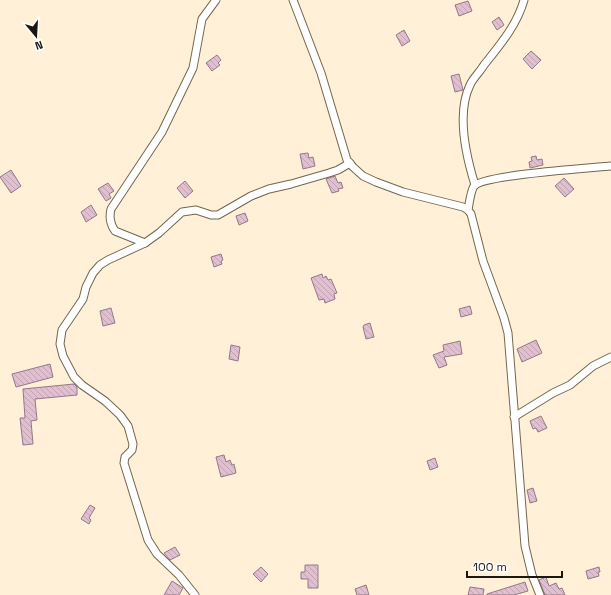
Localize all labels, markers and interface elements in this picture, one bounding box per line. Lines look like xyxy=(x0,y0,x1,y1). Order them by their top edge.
north arrow xyxy=(16,16,56,56)
text: N xyxy=(33,38,45,53)
scale bar xyxy=(467,553,562,579)
text: 100 m xyxy=(473,559,507,575)

